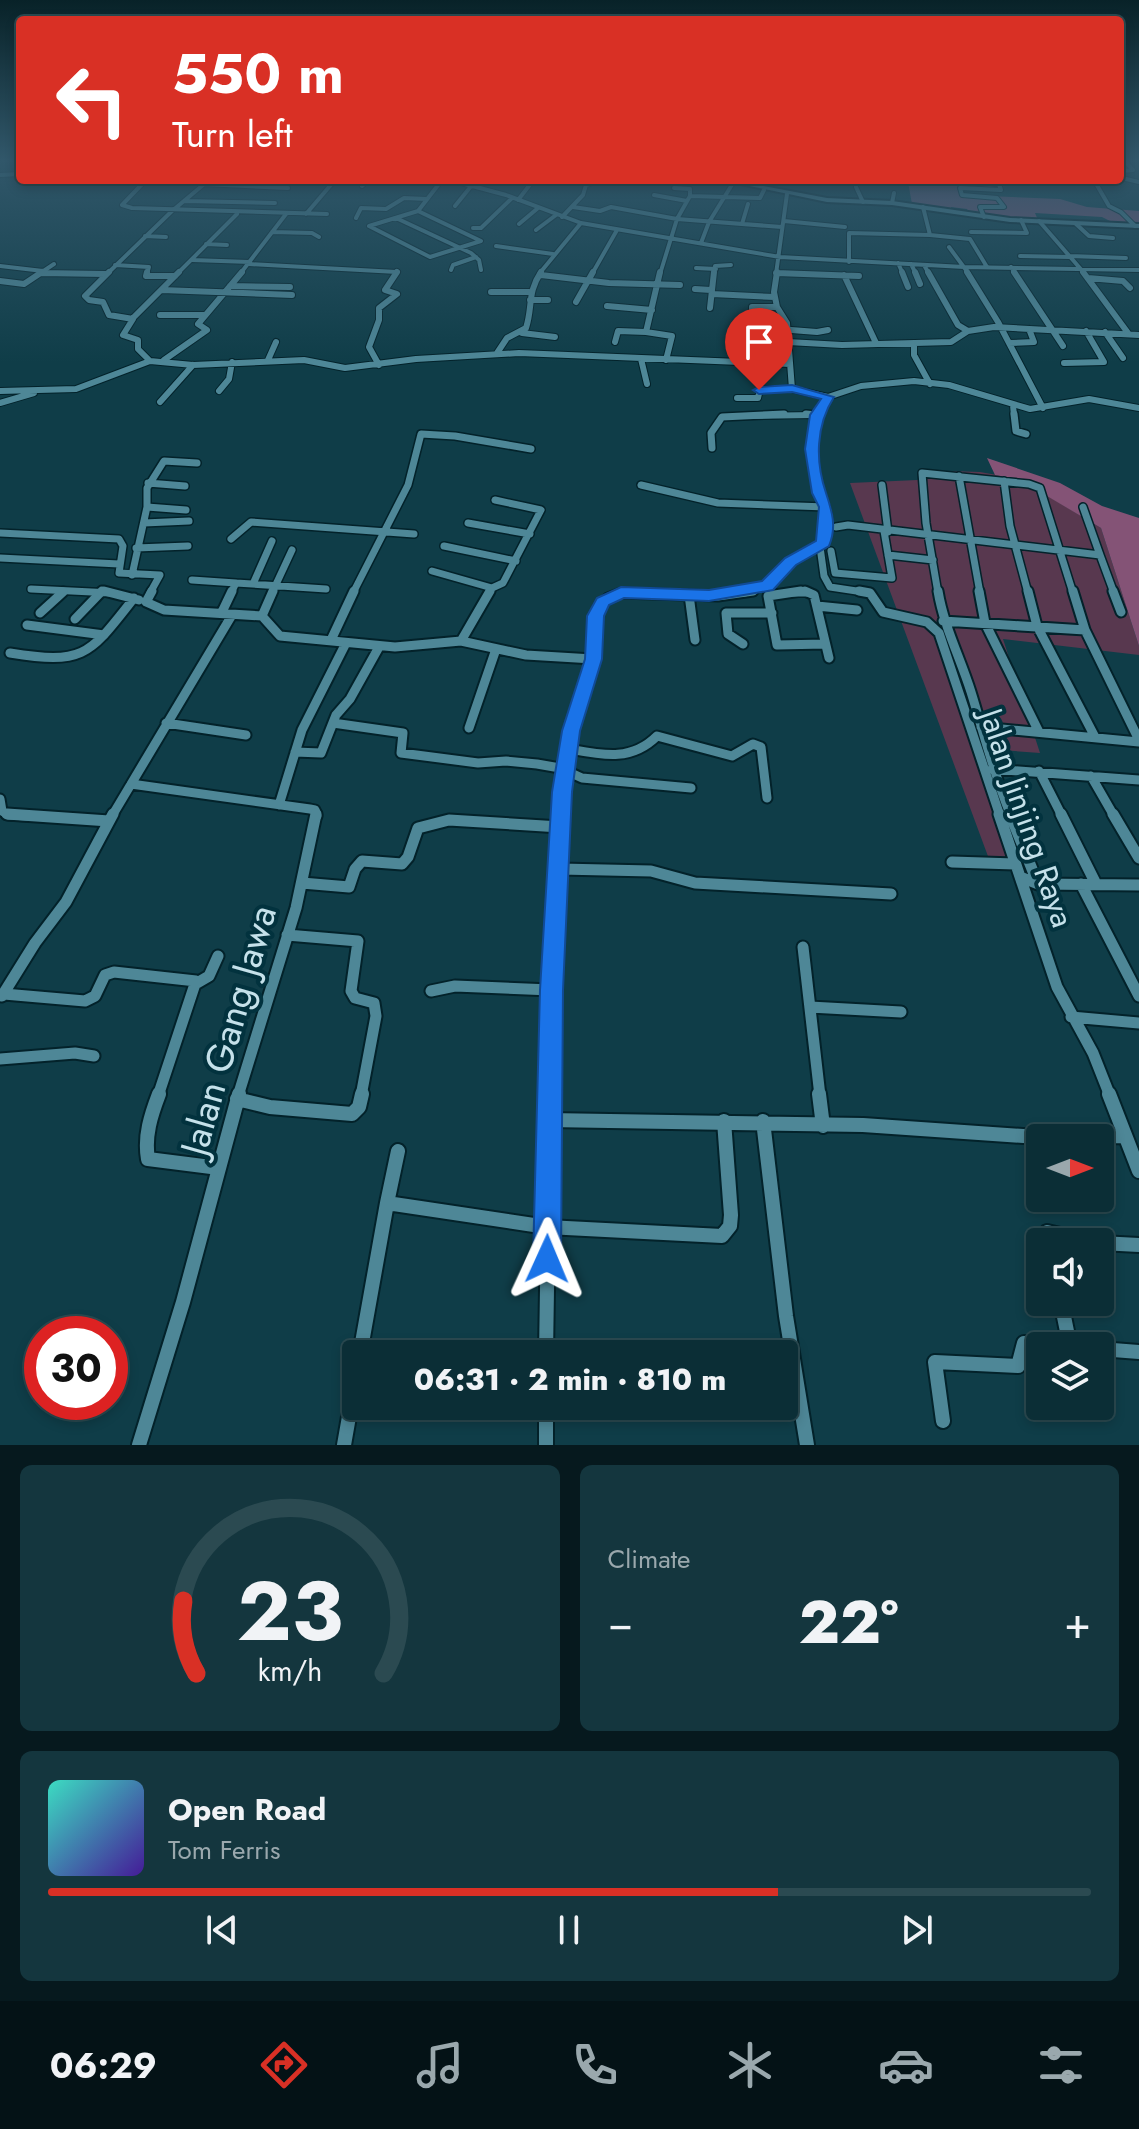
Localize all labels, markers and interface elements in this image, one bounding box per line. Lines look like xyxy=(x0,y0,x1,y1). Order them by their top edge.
text: 550 m xyxy=(172,33,344,114)
icon: left xyxy=(40,48,144,152)
text: Turn left xyxy=(172,108,293,160)
pin xyxy=(725,308,793,390)
icon: arrive xyxy=(737,320,781,364)
street label: Jalan Jinjing Raya xyxy=(967,699,1086,934)
street label: Jalan Gang Jawa xyxy=(165,898,290,1166)
north arrow xyxy=(1026,1124,1114,1212)
map controls xyxy=(1026,1124,1114,1420)
position arrow xyxy=(505,1217,589,1301)
button: sound xyxy=(1026,1228,1114,1316)
speed limit sign: 30 xyxy=(24,1316,128,1420)
button: layers xyxy=(1026,1332,1114,1420)
text: 06:31 · 2 min · 810 m xyxy=(414,1358,726,1401)
text: Climate xyxy=(608,1540,690,1578)
text: 23 xyxy=(237,1551,343,1671)
text: 22° xyxy=(799,1579,899,1666)
text: − xyxy=(608,1591,633,1655)
text: + xyxy=(1064,1591,1091,1655)
text: km/h xyxy=(257,1650,322,1692)
text: Open Road xyxy=(168,1788,326,1831)
text: Tom Ferris xyxy=(168,1831,280,1869)
icon: previous xyxy=(200,1908,244,1952)
icon: pause xyxy=(547,1908,591,1952)
icon: next xyxy=(895,1908,939,1952)
icon: directions xyxy=(256,2037,312,2093)
icon: music xyxy=(412,2037,468,2093)
icon: phone xyxy=(567,2037,623,2093)
icon: climate xyxy=(722,2037,778,2093)
icon: car xyxy=(878,2037,934,2093)
icon: filters xyxy=(1033,2037,1089,2093)
text: 06:29 xyxy=(50,2039,157,2091)

